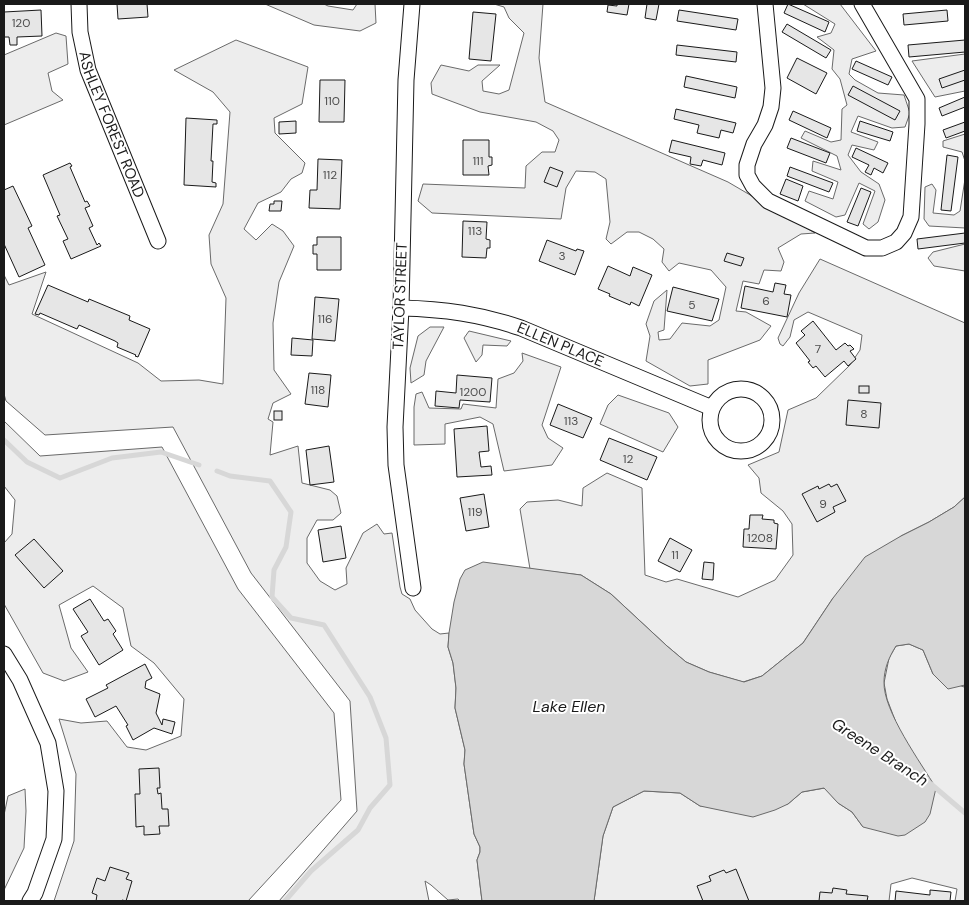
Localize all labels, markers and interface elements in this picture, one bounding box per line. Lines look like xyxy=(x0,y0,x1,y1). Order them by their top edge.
house number: 120 xyxy=(12,15,30,31)
street label: ASHLEY FOREST ROAD xyxy=(74,49,149,201)
house number: 110 xyxy=(324,93,340,109)
house number: 111 xyxy=(472,153,484,169)
house number: 112 xyxy=(323,167,337,183)
house number: 113 xyxy=(468,223,482,239)
street label: TAYLOR STREET xyxy=(388,242,412,350)
house number: 3 xyxy=(558,248,566,264)
house number: 6 xyxy=(762,293,770,309)
house number: 5 xyxy=(688,297,696,313)
house number: 116 xyxy=(317,311,333,327)
street label: ELLEN PLACE xyxy=(514,317,607,372)
house number: 7 xyxy=(815,341,821,357)
house number: 118 xyxy=(311,382,325,398)
house number: 1200 xyxy=(460,384,486,400)
house number: 8 xyxy=(860,406,868,422)
house number: 113 xyxy=(564,413,578,429)
house number: 12 xyxy=(623,451,633,467)
house number: 9 xyxy=(819,496,827,512)
house number: 119 xyxy=(467,504,483,520)
house number: 1208 xyxy=(747,530,773,546)
house number: 11 xyxy=(671,547,679,563)
water label: Lake Ellen xyxy=(533,696,605,717)
water label: Greene Branch xyxy=(828,713,932,791)

